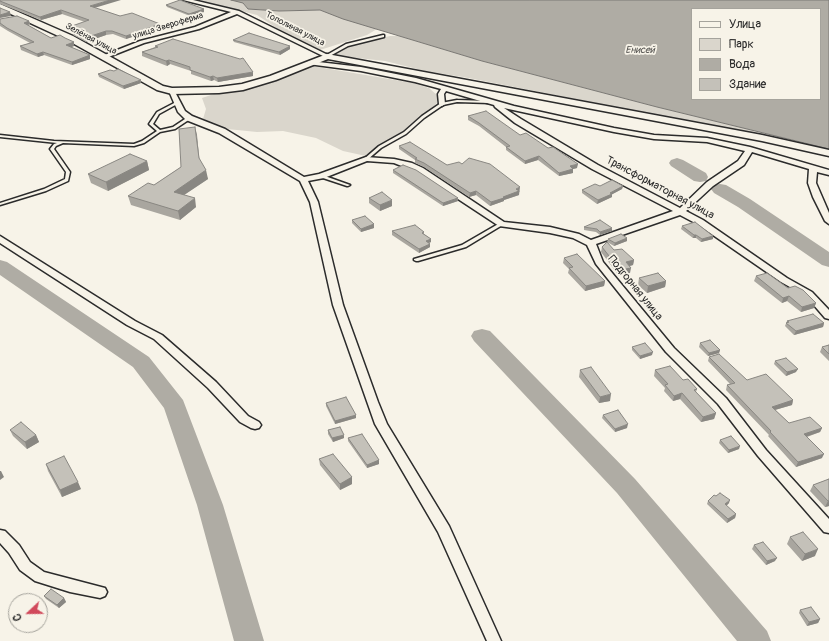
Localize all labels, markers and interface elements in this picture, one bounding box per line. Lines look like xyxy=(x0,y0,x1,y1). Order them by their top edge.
legend xyxy=(691,8,821,100)
street label: Тополиная улица xyxy=(263,9,327,49)
street label: улица Звероферма xyxy=(132,10,204,42)
text: Улица xyxy=(729,17,761,32)
street label: Зелёная улица xyxy=(63,21,119,57)
text: Парк xyxy=(729,37,754,52)
water label: Енисей xyxy=(625,44,655,56)
text: Вода xyxy=(729,57,755,72)
text: Здание xyxy=(729,77,766,92)
street label: Трансформаторная улица xyxy=(604,154,716,222)
street label: Подгорная улица xyxy=(605,253,665,323)
north arrow xyxy=(8,593,48,633)
text: С xyxy=(10,612,25,623)

